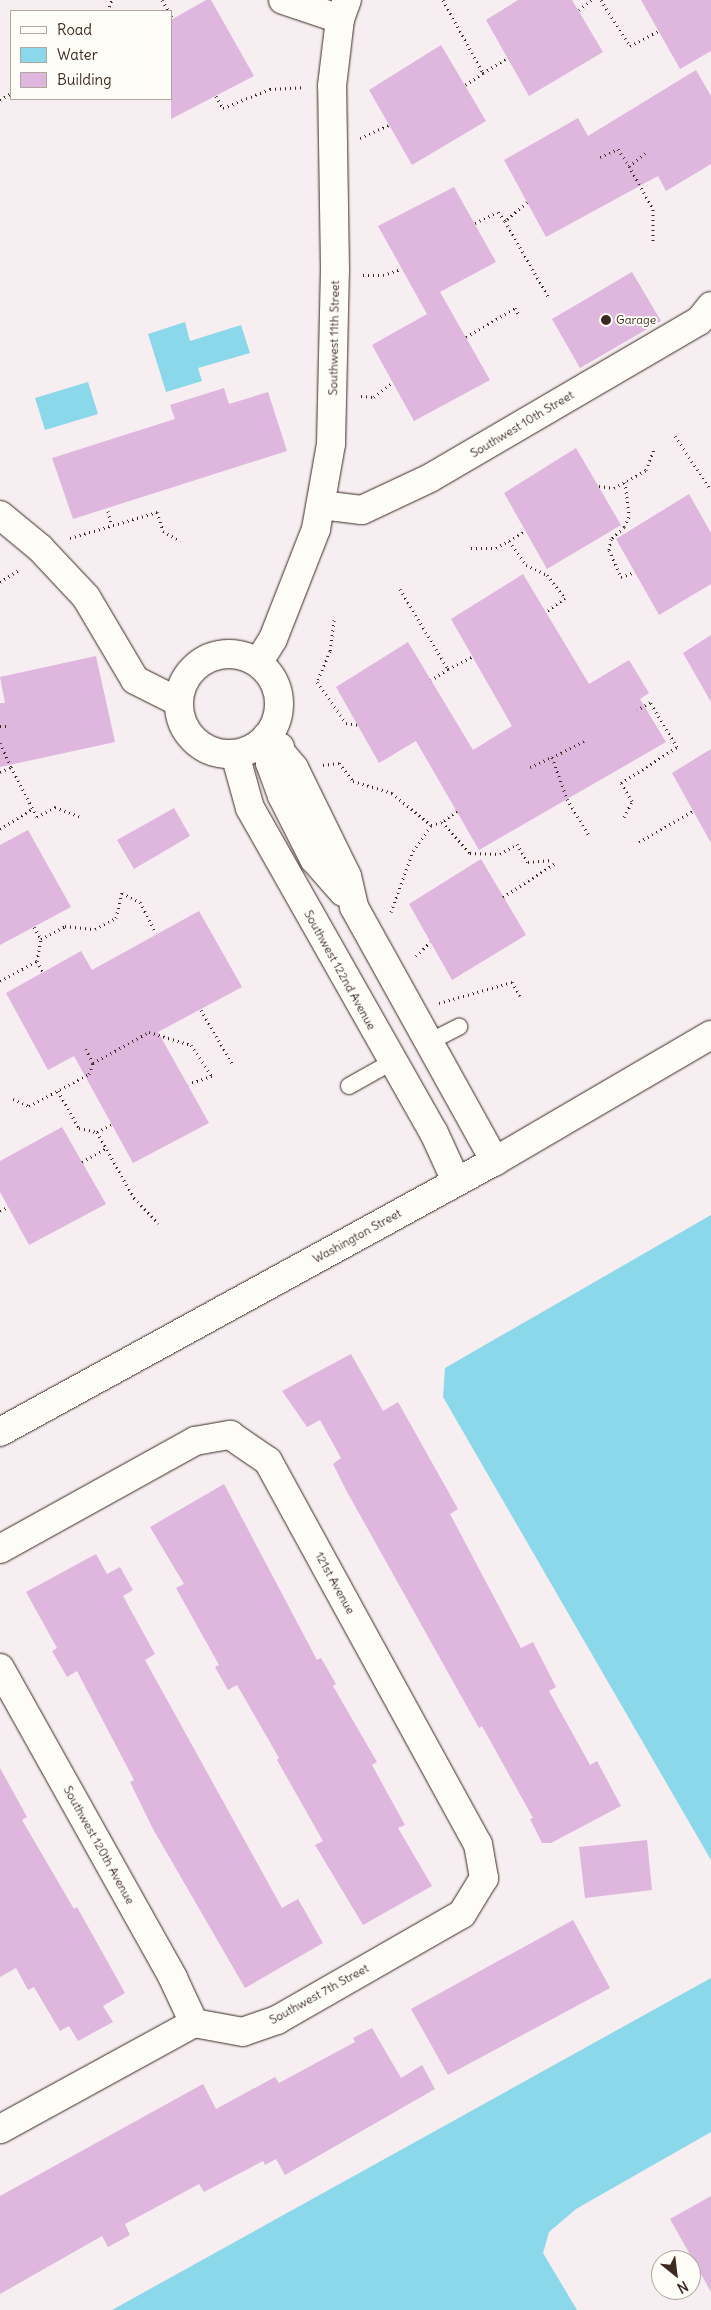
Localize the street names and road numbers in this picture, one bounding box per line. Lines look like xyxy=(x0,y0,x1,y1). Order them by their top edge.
street label: Southwest 11th Street xyxy=(326,280,342,396)
street label: Southwest 10th Street xyxy=(468,387,576,461)
street label: Southwest 122nd Avenue xyxy=(301,908,379,1032)
street label: Washington Street xyxy=(310,1206,404,1266)
street label: 121st Avenue xyxy=(312,1549,358,1617)
street label: Southwest 120th Avenue xyxy=(60,1783,138,1907)
street label: Southwest 7th Street xyxy=(267,1961,371,2027)

